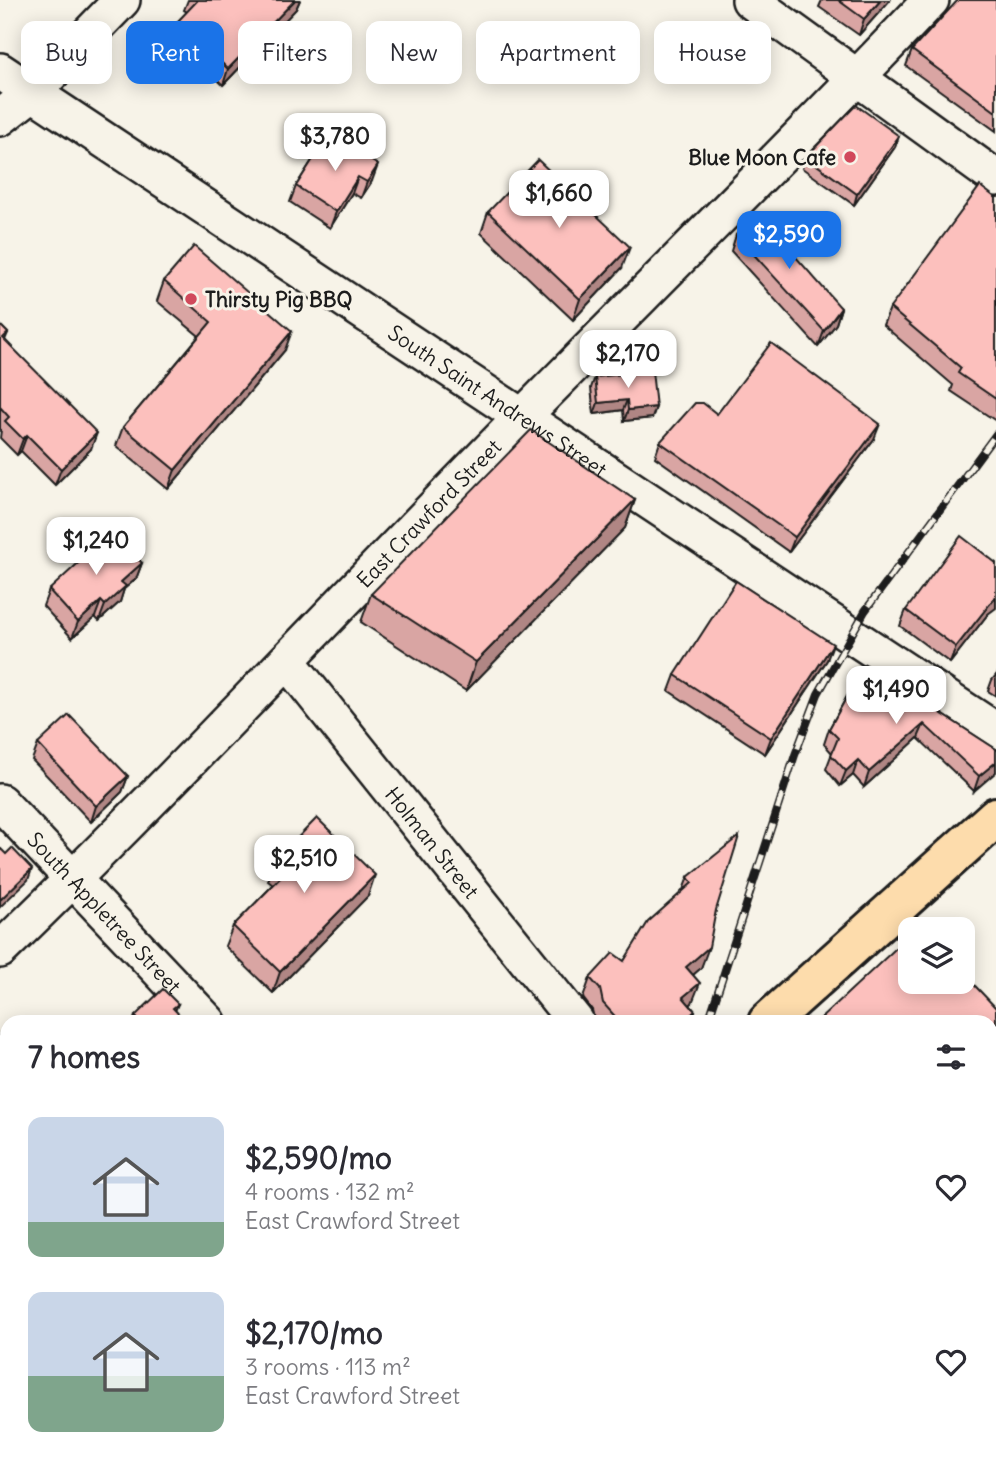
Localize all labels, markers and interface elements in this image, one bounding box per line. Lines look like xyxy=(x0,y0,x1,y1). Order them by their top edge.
chip: Buy xyxy=(21,21,112,84)
chip: Rent xyxy=(126,21,224,84)
chip: Filters xyxy=(238,21,352,84)
chip: New xyxy=(366,21,462,84)
chip: Apartment xyxy=(476,21,640,84)
chip: House xyxy=(654,21,771,84)
pin: $3,780 xyxy=(278,114,392,173)
text: $3,780 xyxy=(300,121,370,150)
place label: Blue Moon Cafe xyxy=(688,144,836,171)
marker: Blue Moon Cafe xyxy=(842,149,858,165)
pin: $1,660 xyxy=(502,170,616,230)
text: $1,660 xyxy=(525,178,593,207)
pin: $2,590 xyxy=(732,212,846,271)
text: $2,590 xyxy=(753,219,825,248)
place label: Thirsty Pig BBQ xyxy=(205,286,352,313)
marker: Thirsty Pig BBQ xyxy=(183,291,199,307)
street label: South Saint Andrews Street xyxy=(383,319,612,483)
pin: $2,170 xyxy=(571,330,685,390)
text: $2,170 xyxy=(596,338,660,367)
street label: East Crawford Street xyxy=(351,433,507,593)
pin: $1,240 xyxy=(39,518,153,577)
text: $1,240 xyxy=(63,525,129,554)
pin: $1,490 xyxy=(839,666,953,726)
text: $1,490 xyxy=(862,674,930,703)
street label: Holman Street xyxy=(380,781,485,904)
street label: South Appletree Street xyxy=(22,826,187,999)
pin: $2,510 xyxy=(247,836,361,895)
text: $2,510 xyxy=(270,843,338,872)
map controls xyxy=(898,917,975,994)
button: layers xyxy=(898,917,975,994)
text: 7 homes xyxy=(28,1038,140,1076)
icon: filters xyxy=(932,1038,970,1076)
text: $2,590/mo xyxy=(245,1139,392,1177)
icon: home xyxy=(84,1145,168,1229)
icon: heart xyxy=(932,1168,970,1206)
text: 4 rooms · 132 m² xyxy=(245,1177,415,1206)
text: East Crawford Street xyxy=(245,1206,460,1235)
text: $2,170/mo xyxy=(245,1314,383,1352)
icon: home xyxy=(84,1320,168,1404)
icon: heart xyxy=(932,1343,970,1381)
text: 3 rooms · 113 m² xyxy=(245,1352,411,1381)
text: East Crawford Street xyxy=(245,1381,460,1410)

